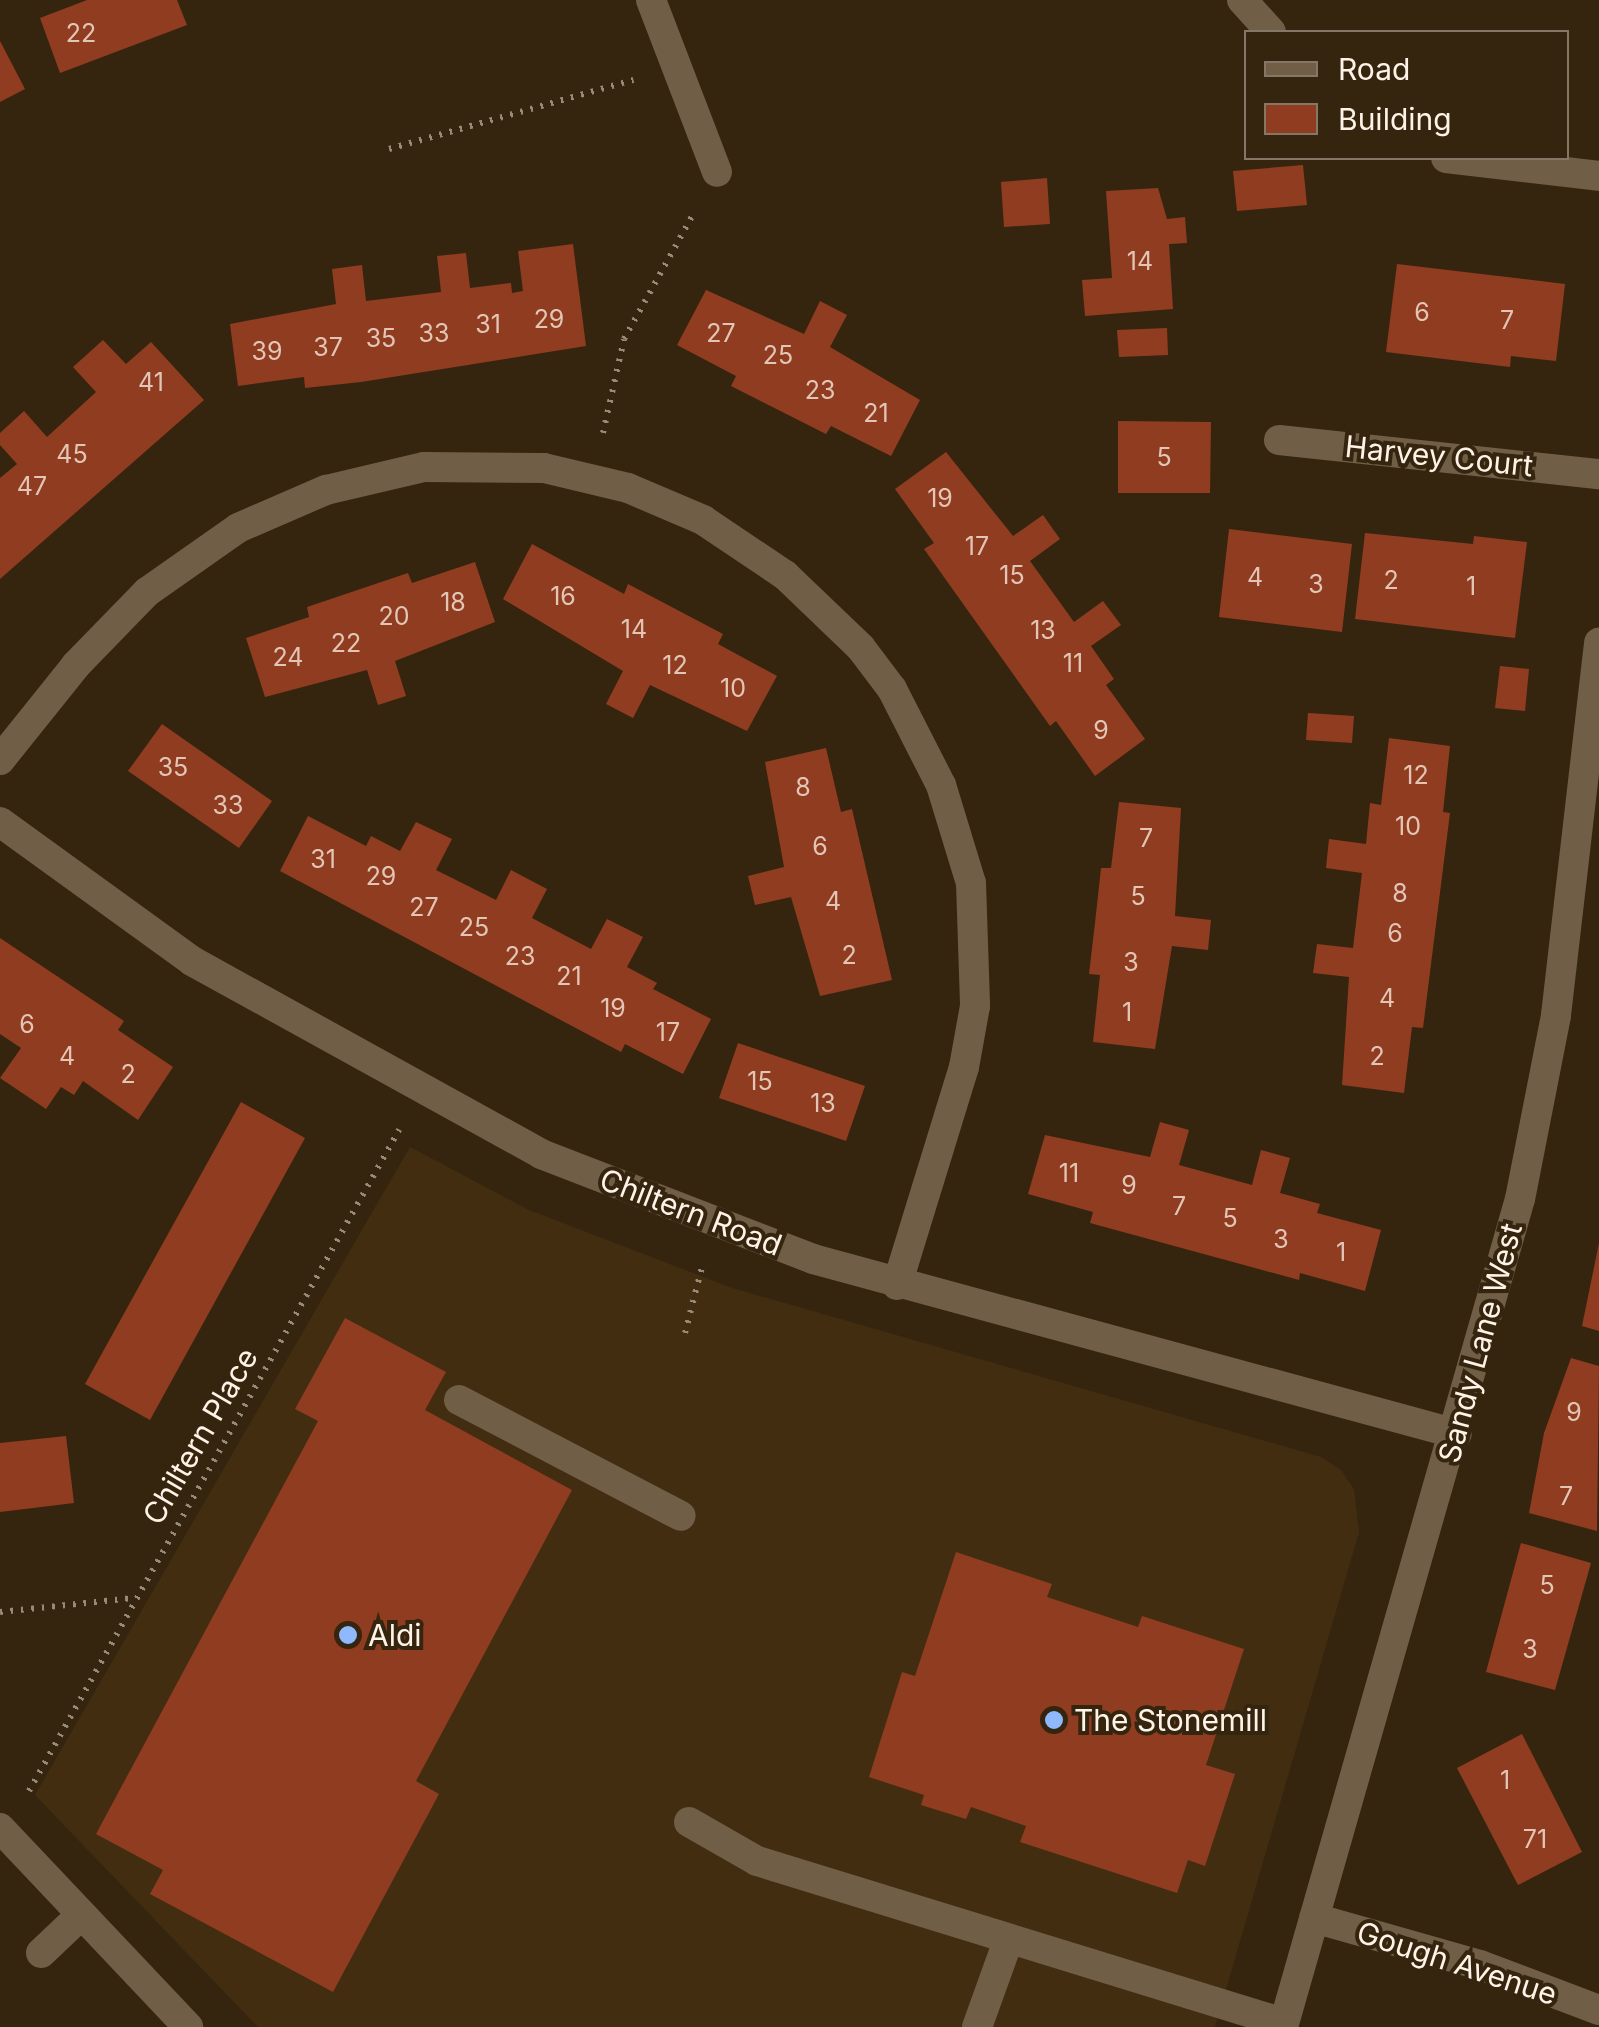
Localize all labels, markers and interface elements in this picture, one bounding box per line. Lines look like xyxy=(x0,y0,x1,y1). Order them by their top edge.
house number: 22 xyxy=(66,18,96,48)
legend xyxy=(1244,30,1569,160)
text: Road xyxy=(1338,51,1410,87)
text: Building xyxy=(1338,101,1452,137)
house number: 14 xyxy=(1127,246,1153,276)
house number: 6 xyxy=(1414,297,1430,327)
house number: 29 xyxy=(534,304,564,334)
house number: 7 xyxy=(1500,305,1514,335)
house number: 31 xyxy=(475,309,501,339)
house number: 33 xyxy=(419,318,449,348)
house number: 27 xyxy=(706,318,736,348)
house number: 35 xyxy=(366,323,396,353)
house number: 37 xyxy=(313,332,343,362)
house number: 39 xyxy=(252,336,282,366)
house number: 25 xyxy=(763,340,793,370)
house number: 41 xyxy=(138,367,164,397)
house number: 23 xyxy=(805,375,835,405)
house number: 21 xyxy=(863,398,889,428)
street label: Harvey Court xyxy=(1343,428,1535,484)
house number: 45 xyxy=(56,439,88,469)
house number: 5 xyxy=(1156,442,1172,472)
house number: 47 xyxy=(17,471,47,501)
house number: 19 xyxy=(927,483,953,513)
house number: 17 xyxy=(965,531,989,561)
house number: 15 xyxy=(999,560,1025,590)
house number: 4 xyxy=(1247,562,1263,592)
house number: 2 xyxy=(1383,565,1399,595)
house number: 3 xyxy=(1308,569,1324,599)
house number: 1 xyxy=(1466,571,1476,601)
house number: 16 xyxy=(550,581,576,611)
house number: 18 xyxy=(440,587,466,617)
house number: 20 xyxy=(378,601,410,631)
house number: 14 xyxy=(621,614,647,644)
house number: 13 xyxy=(1030,615,1056,645)
house number: 22 xyxy=(331,628,361,658)
house number: 24 xyxy=(272,642,304,672)
house number: 11 xyxy=(1063,648,1083,678)
house number: 12 xyxy=(662,650,688,680)
house number: 10 xyxy=(720,673,746,703)
house number: 9 xyxy=(1093,715,1109,745)
house number: 35 xyxy=(158,752,188,782)
house number: 12 xyxy=(1403,760,1429,790)
house number: 8 xyxy=(795,772,811,802)
house number: 33 xyxy=(213,790,243,820)
house number: 10 xyxy=(1395,811,1421,841)
house number: 7 xyxy=(1139,823,1153,853)
house number: 6 xyxy=(812,831,828,861)
house number: 31 xyxy=(310,844,336,874)
house number: 29 xyxy=(366,861,396,891)
house number: 8 xyxy=(1392,878,1408,908)
house number: 5 xyxy=(1130,881,1146,911)
house number: 4 xyxy=(825,886,841,916)
house number: 27 xyxy=(409,892,439,922)
house number: 25 xyxy=(459,912,489,942)
house number: 6 xyxy=(1387,918,1403,948)
house number: 2 xyxy=(841,940,857,970)
house number: 23 xyxy=(505,941,535,971)
house number: 3 xyxy=(1123,947,1139,977)
house number: 21 xyxy=(556,961,582,991)
house number: 4 xyxy=(1379,983,1395,1013)
house number: 19 xyxy=(600,993,626,1023)
house number: 1 xyxy=(1122,997,1132,1027)
house number: 6 xyxy=(19,1009,35,1039)
house number: 17 xyxy=(656,1017,680,1047)
house number: 4 xyxy=(59,1041,75,1071)
house number: 2 xyxy=(1369,1041,1385,1071)
house number: 2 xyxy=(120,1059,136,1089)
house number: 15 xyxy=(747,1066,773,1096)
house number: 13 xyxy=(810,1088,836,1118)
house number: 11 xyxy=(1059,1158,1079,1188)
street label: Chiltern Road xyxy=(595,1161,787,1263)
house number: 9 xyxy=(1121,1170,1137,1200)
house number: 7 xyxy=(1172,1191,1186,1221)
house number: 5 xyxy=(1222,1203,1238,1233)
street label: Sandy Lane West xyxy=(1431,1219,1529,1467)
house number: 3 xyxy=(1273,1224,1289,1254)
house number: 1 xyxy=(1336,1237,1346,1267)
street label: Chiltern Place xyxy=(135,1341,265,1531)
house number: 9 xyxy=(1566,1397,1582,1427)
house number: 7 xyxy=(1559,1481,1573,1511)
house number: 5 xyxy=(1539,1570,1555,1600)
place label: Aldi xyxy=(368,1617,422,1653)
marker: Aldi xyxy=(337,1624,359,1646)
house number: 3 xyxy=(1522,1634,1538,1664)
place label: The Stonemill xyxy=(1074,1702,1267,1738)
marker: The Stonemill xyxy=(1043,1709,1065,1731)
house number: 1 xyxy=(1500,1765,1510,1795)
house number: 71 xyxy=(1523,1824,1547,1854)
street label: Gough Avenue xyxy=(1352,1914,1562,2012)

